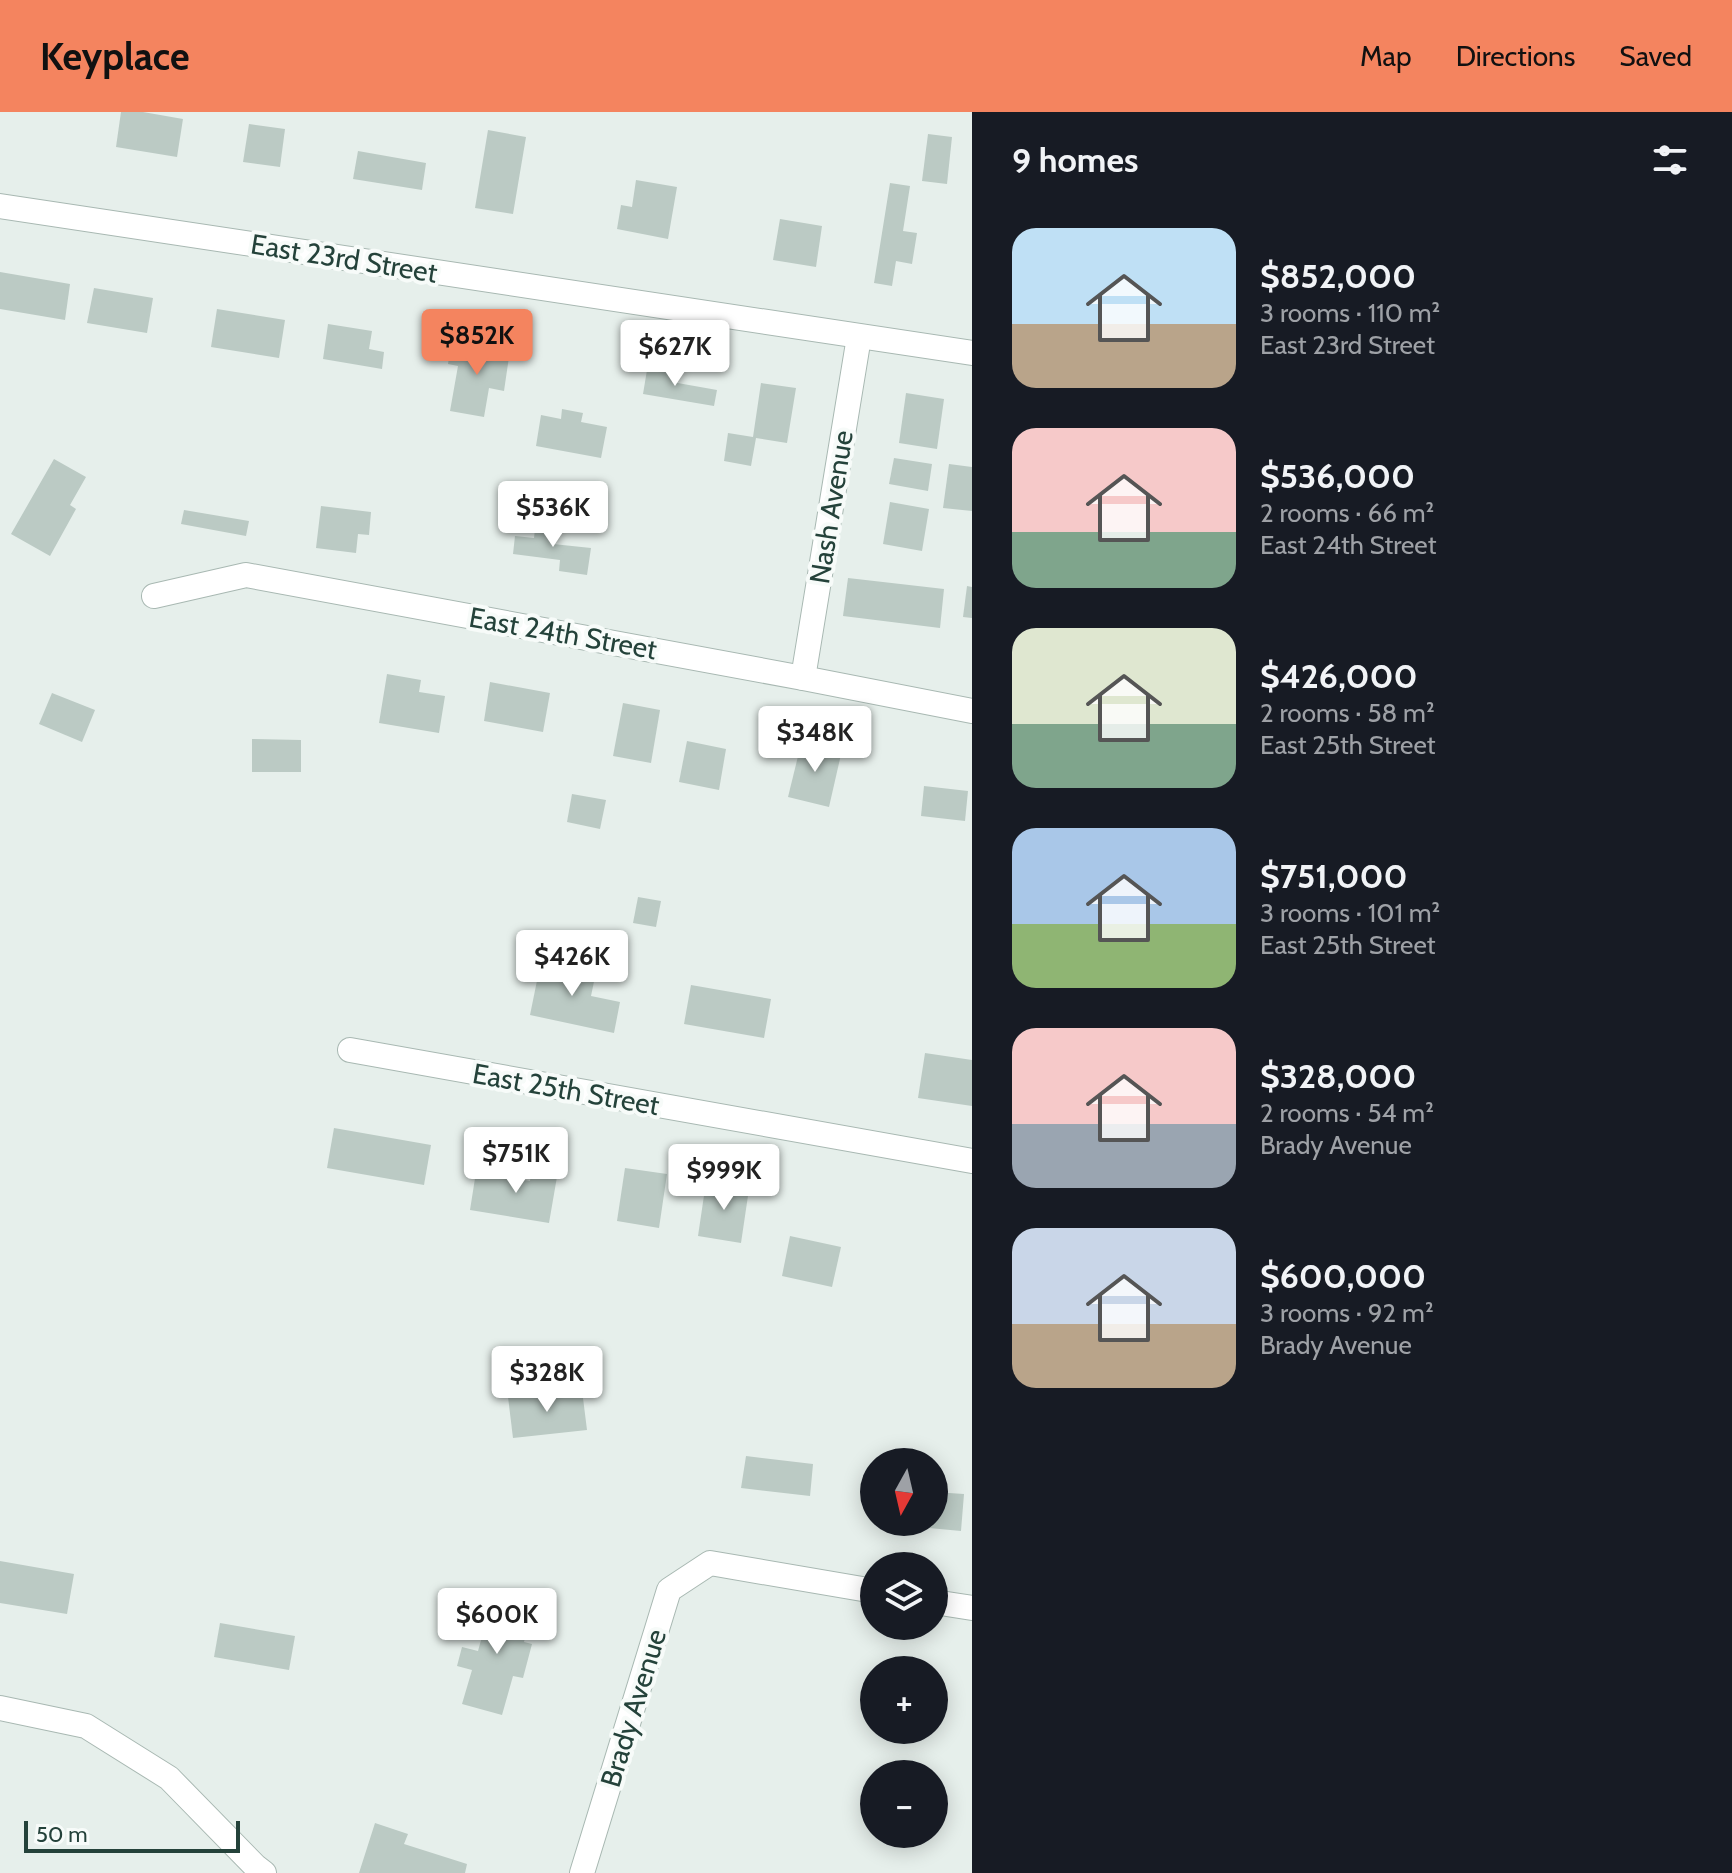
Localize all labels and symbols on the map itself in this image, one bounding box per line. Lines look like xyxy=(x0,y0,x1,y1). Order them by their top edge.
street label: East 23rd Street xyxy=(248,226,440,290)
pin: $852K xyxy=(421,309,533,377)
pin: $627K xyxy=(619,320,731,388)
street label: Nash Avenue xyxy=(802,428,860,586)
pin: $536K xyxy=(497,481,609,549)
street label: East 24th Street xyxy=(466,600,660,666)
pin: $348K xyxy=(759,706,871,774)
pin: $426K xyxy=(516,930,628,998)
street label: East 25th Street xyxy=(470,1056,662,1122)
pin: $751K xyxy=(460,1127,572,1195)
pin: $999K xyxy=(668,1144,780,1212)
pin: $328K xyxy=(491,1346,603,1414)
north arrow xyxy=(860,1448,948,1536)
pin: $600K xyxy=(441,1588,553,1656)
street label: Brady Avenue xyxy=(593,1625,673,1791)
scale bar xyxy=(24,1817,240,1853)

